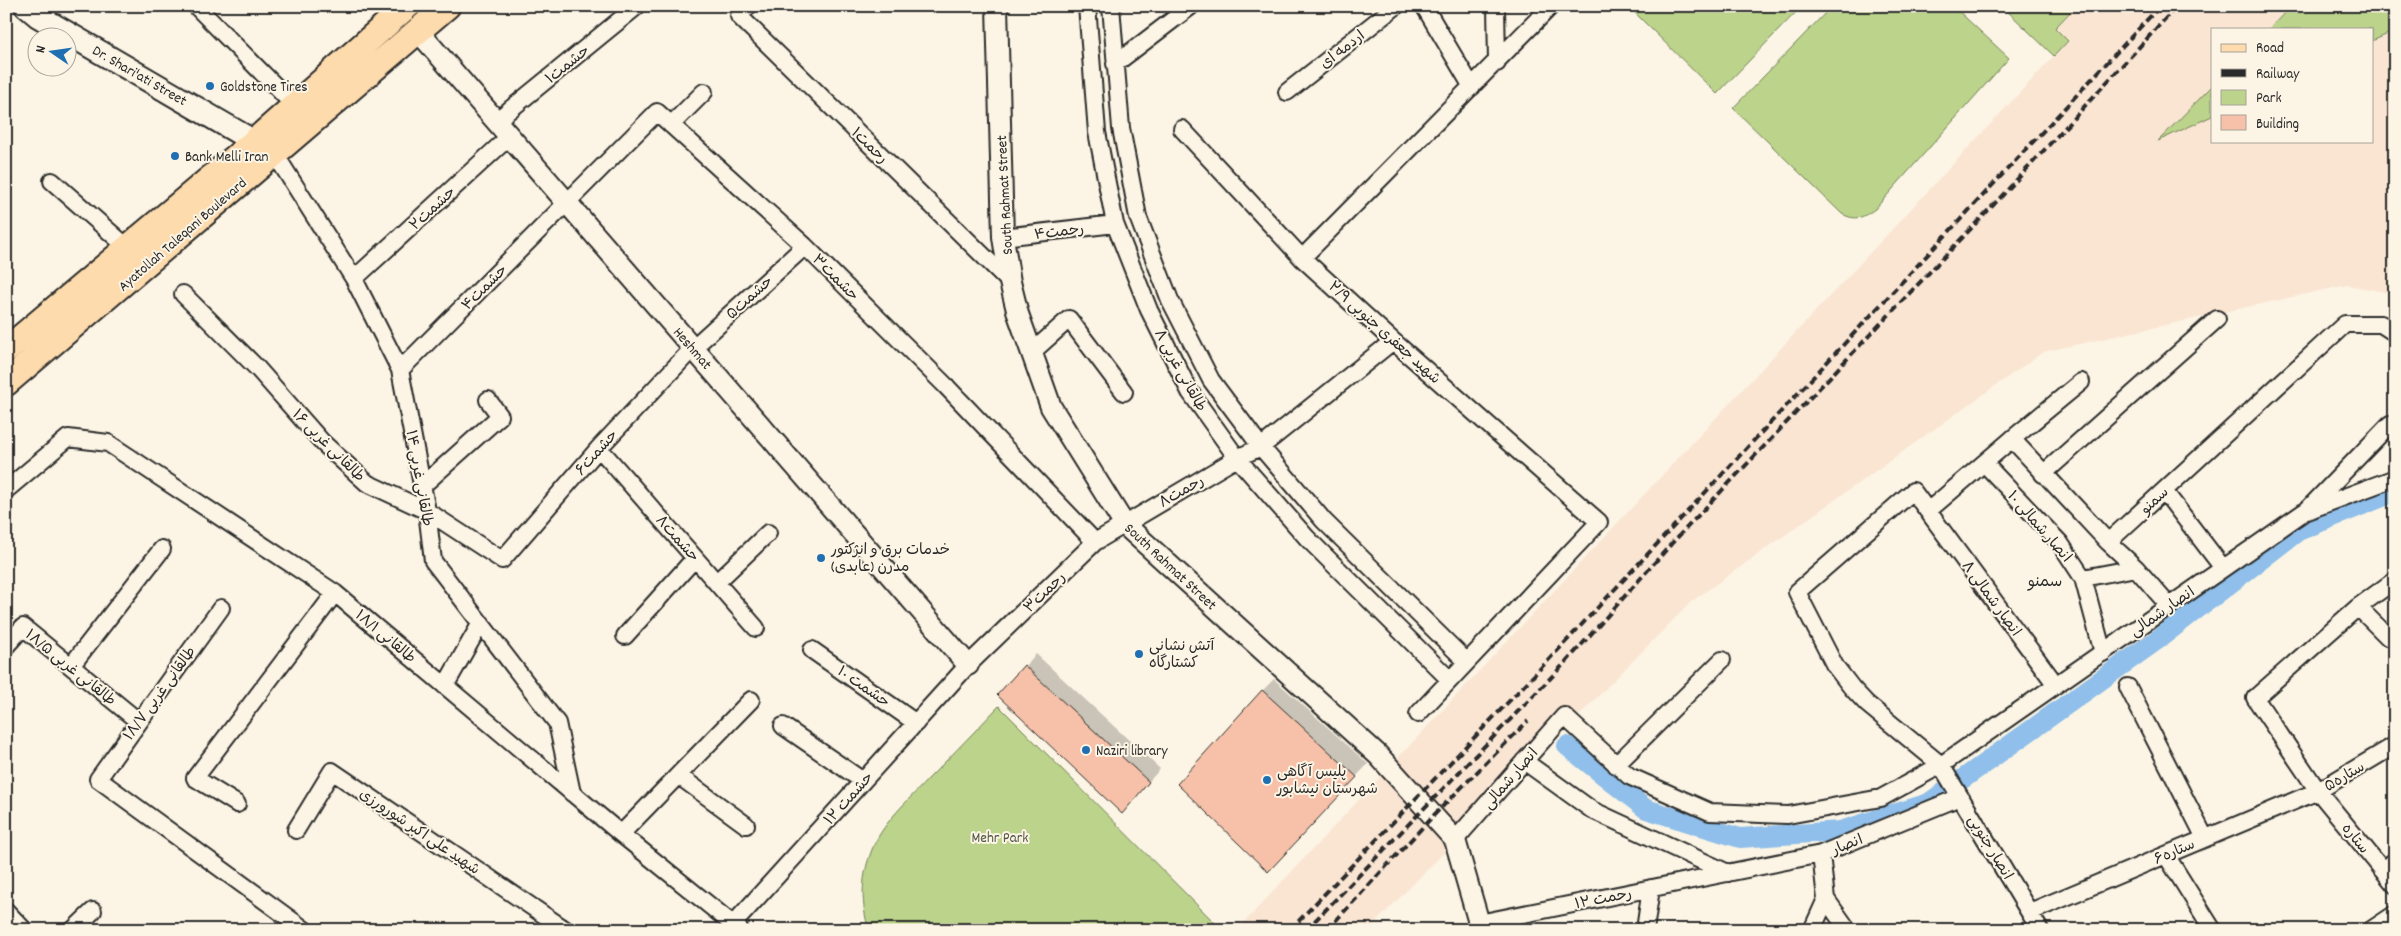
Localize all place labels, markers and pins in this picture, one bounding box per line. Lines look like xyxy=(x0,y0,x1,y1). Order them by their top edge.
place label: Goldstone Tires xyxy=(220,77,308,99)
marker: Goldstone Tires xyxy=(204,80,216,92)
place label: Bank Melli Iran xyxy=(185,147,269,169)
marker: Bank Melli Iran xyxy=(169,150,181,162)
place label: خدمات برق و انژکتور مدرن (عابدی) xyxy=(830,540,950,579)
marker: خدمات برق و انژکتور مدرن (عابدی) xyxy=(815,552,827,564)
place label: آتش نشانی کشتارگاه xyxy=(1149,636,1215,675)
marker: آتش نشانی کشتارگاه xyxy=(1133,648,1145,660)
place label: Naziri library xyxy=(1096,741,1169,763)
marker: Naziri library xyxy=(1080,744,1092,756)
place label: پلیس آگاهی شهرستان نیشابور xyxy=(1276,762,1378,801)
marker: پلیس آگاهی شهرستان نیشابور xyxy=(1261,774,1273,786)

